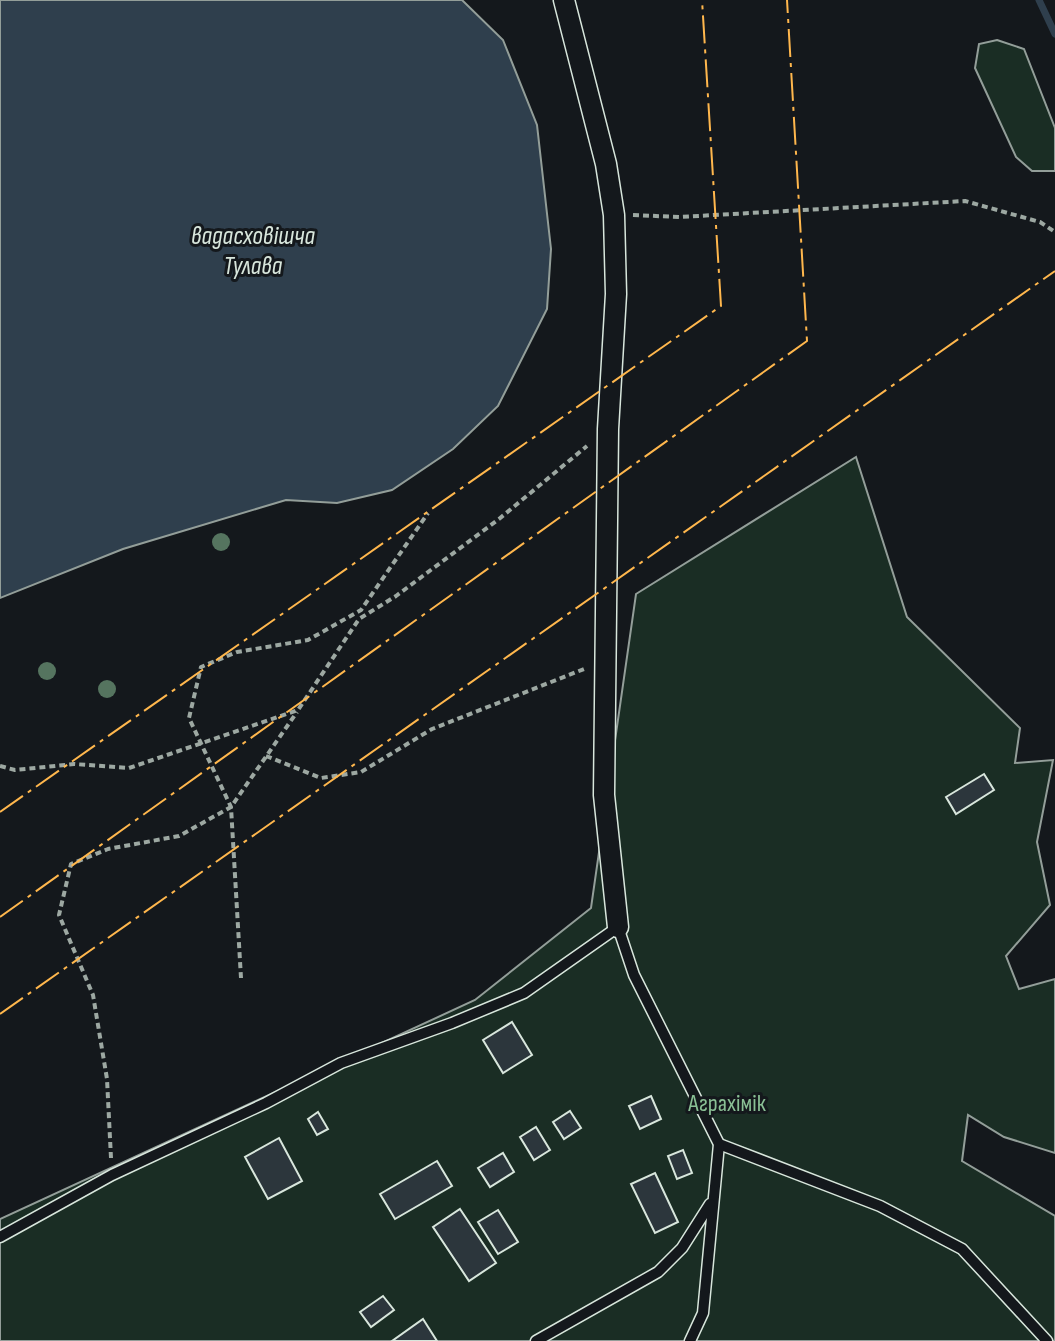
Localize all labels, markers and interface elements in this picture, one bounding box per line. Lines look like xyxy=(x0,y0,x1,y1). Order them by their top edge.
water label: вадасховішча Тулава xyxy=(191,221,316,282)
park label: Аграхімік xyxy=(687,1089,767,1118)

